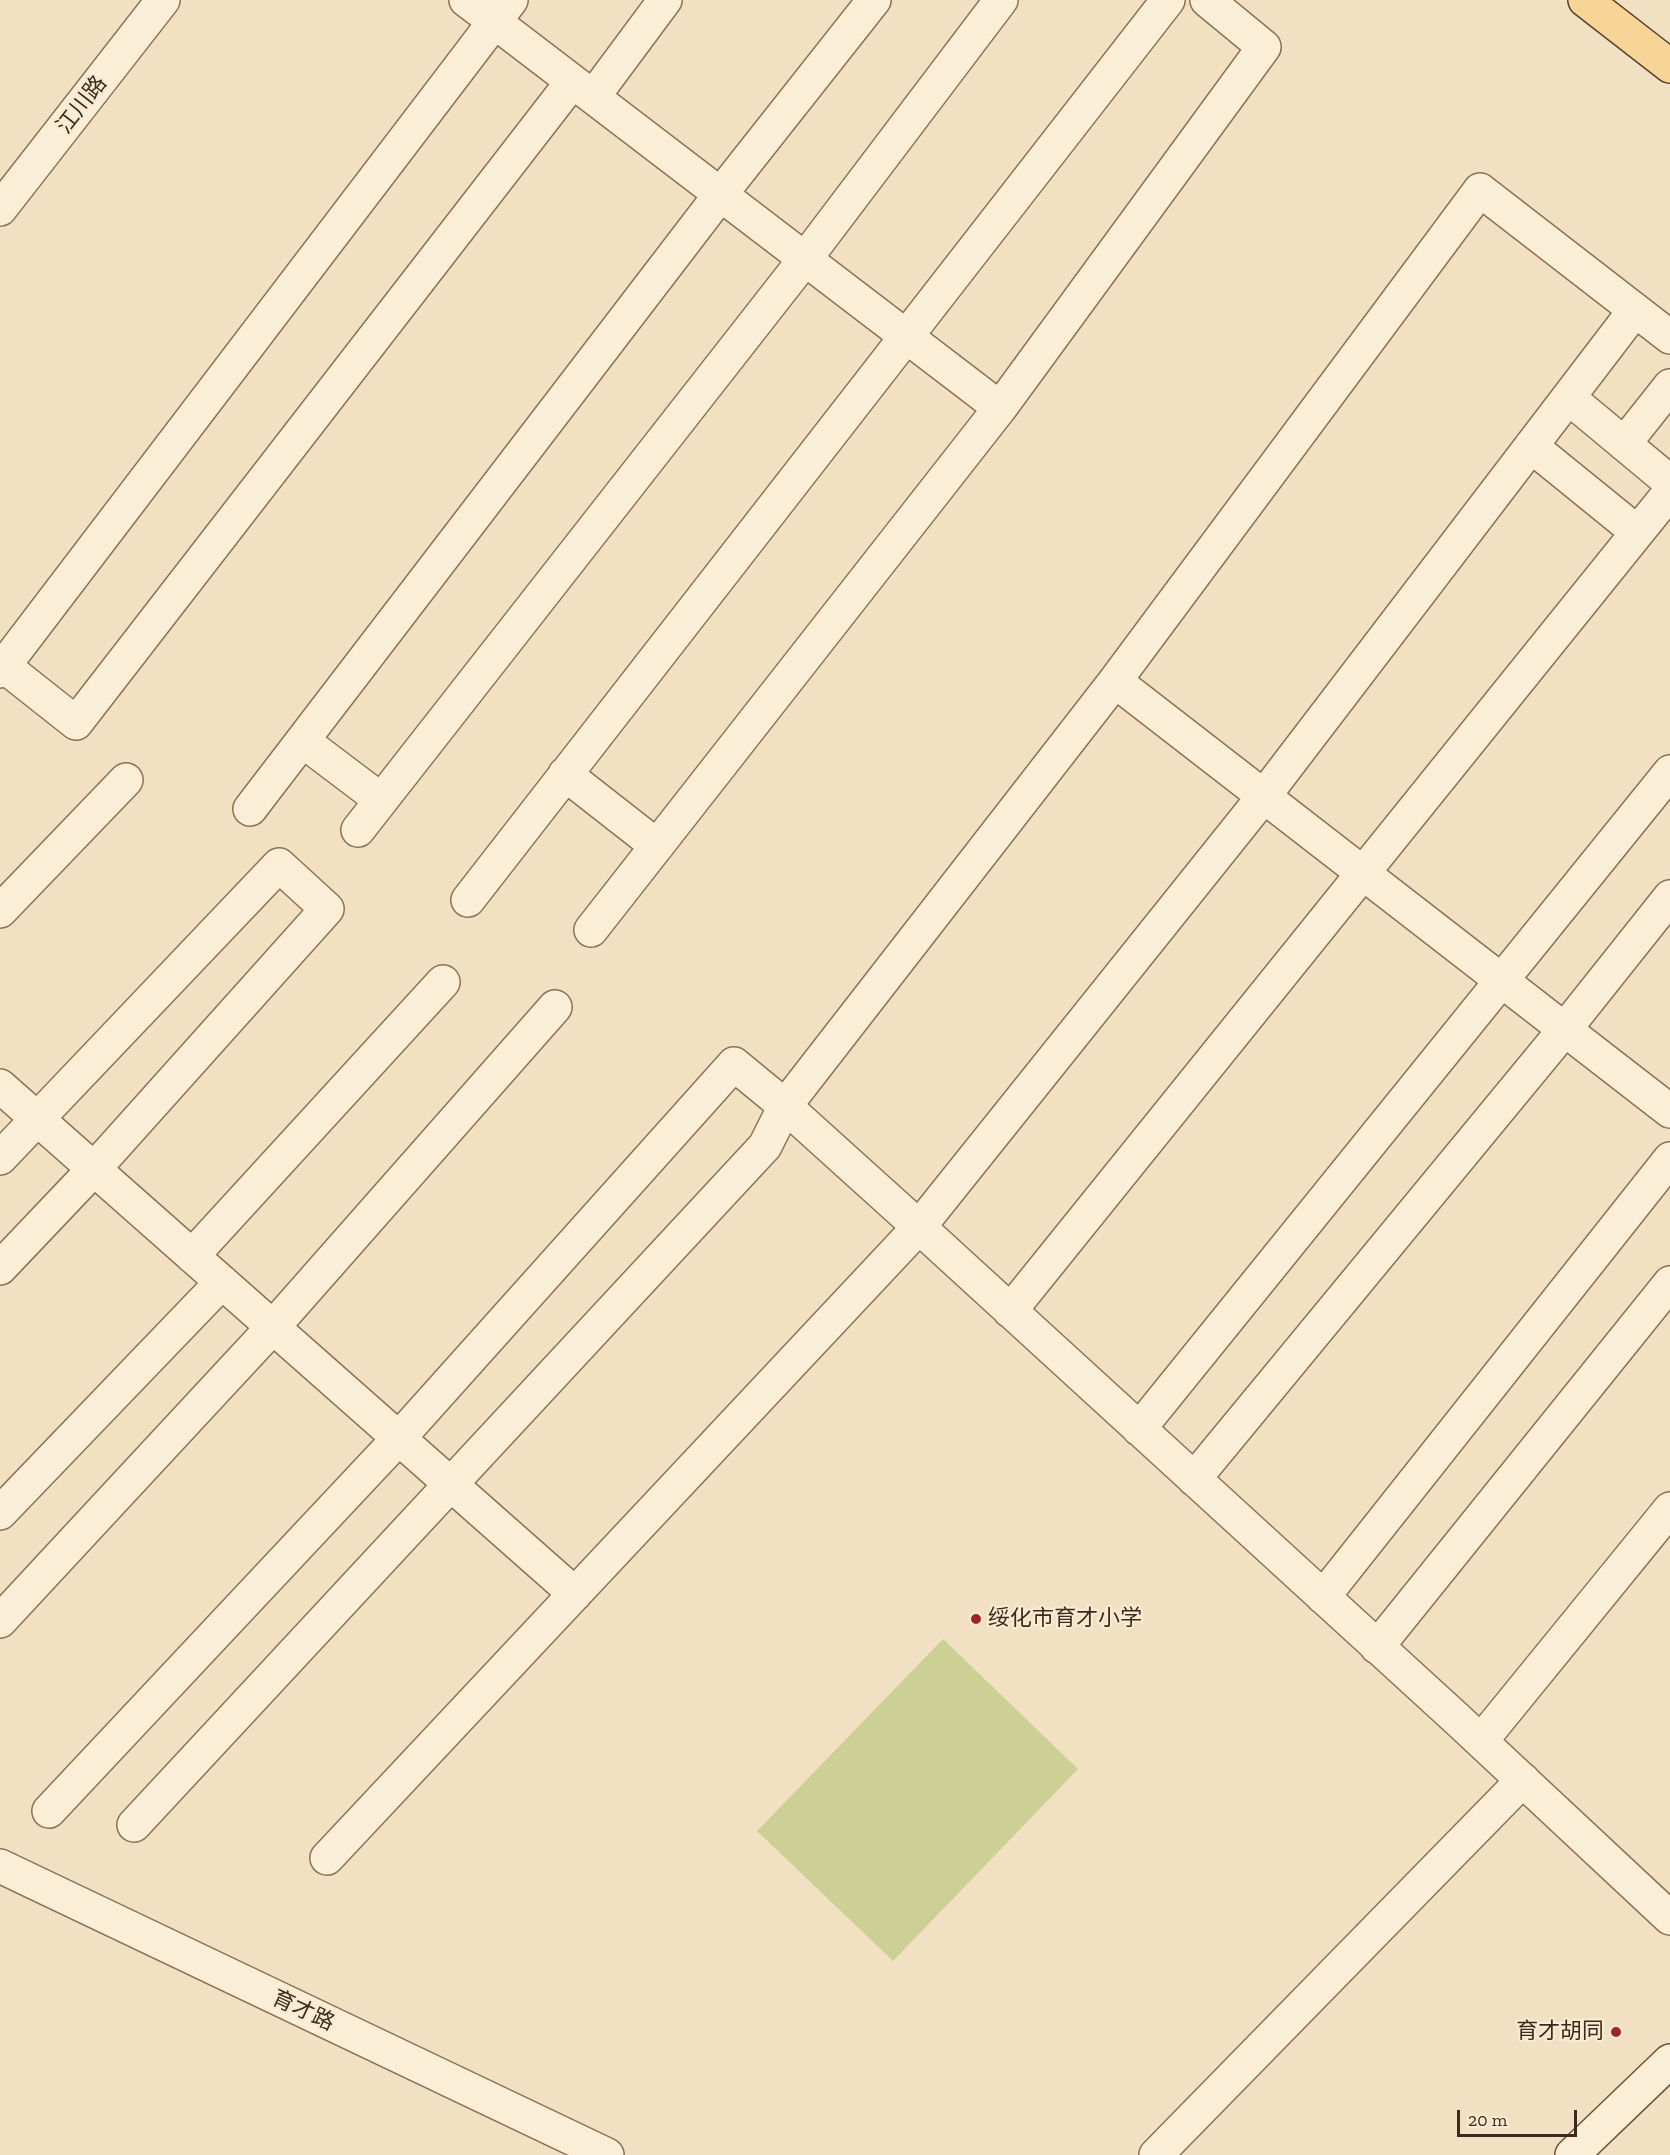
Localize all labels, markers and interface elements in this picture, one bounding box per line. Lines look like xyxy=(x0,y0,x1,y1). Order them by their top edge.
street label: 江川路 xyxy=(51,71,113,139)
place label: 绥化市育才小学 xyxy=(988,1606,1142,1632)
marker: 绥化市育才小学 xyxy=(969,1612,983,1626)
street label: 育才路 xyxy=(268,1985,338,2037)
place label: 育才胡同 xyxy=(1516,2019,1604,2045)
marker: 育才胡同 xyxy=(1609,2025,1623,2039)
scale bar xyxy=(1460,2098,1580,2136)
text: 20 m xyxy=(1468,2109,1507,2131)

